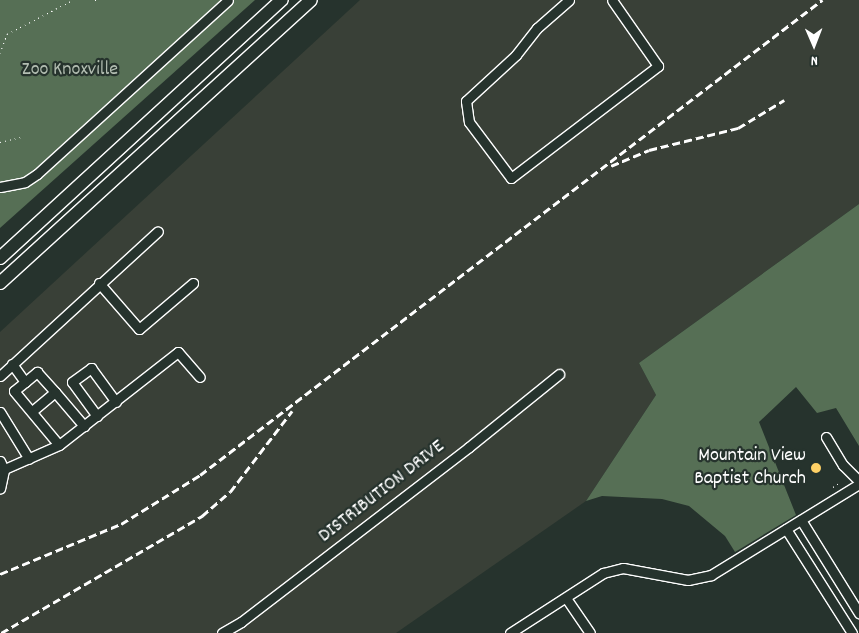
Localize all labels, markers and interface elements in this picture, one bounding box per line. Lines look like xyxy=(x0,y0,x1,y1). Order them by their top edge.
north arrow xyxy=(789,20,839,70)
text: N xyxy=(811,50,818,70)
park label: Zoo Knoxville xyxy=(22,58,118,82)
street label: DISTRIBUTION DRIVE xyxy=(314,435,450,549)
place label: Mountain View Baptist Church xyxy=(694,444,806,491)
marker: Mountain View Baptist Church xyxy=(810,462,822,474)

